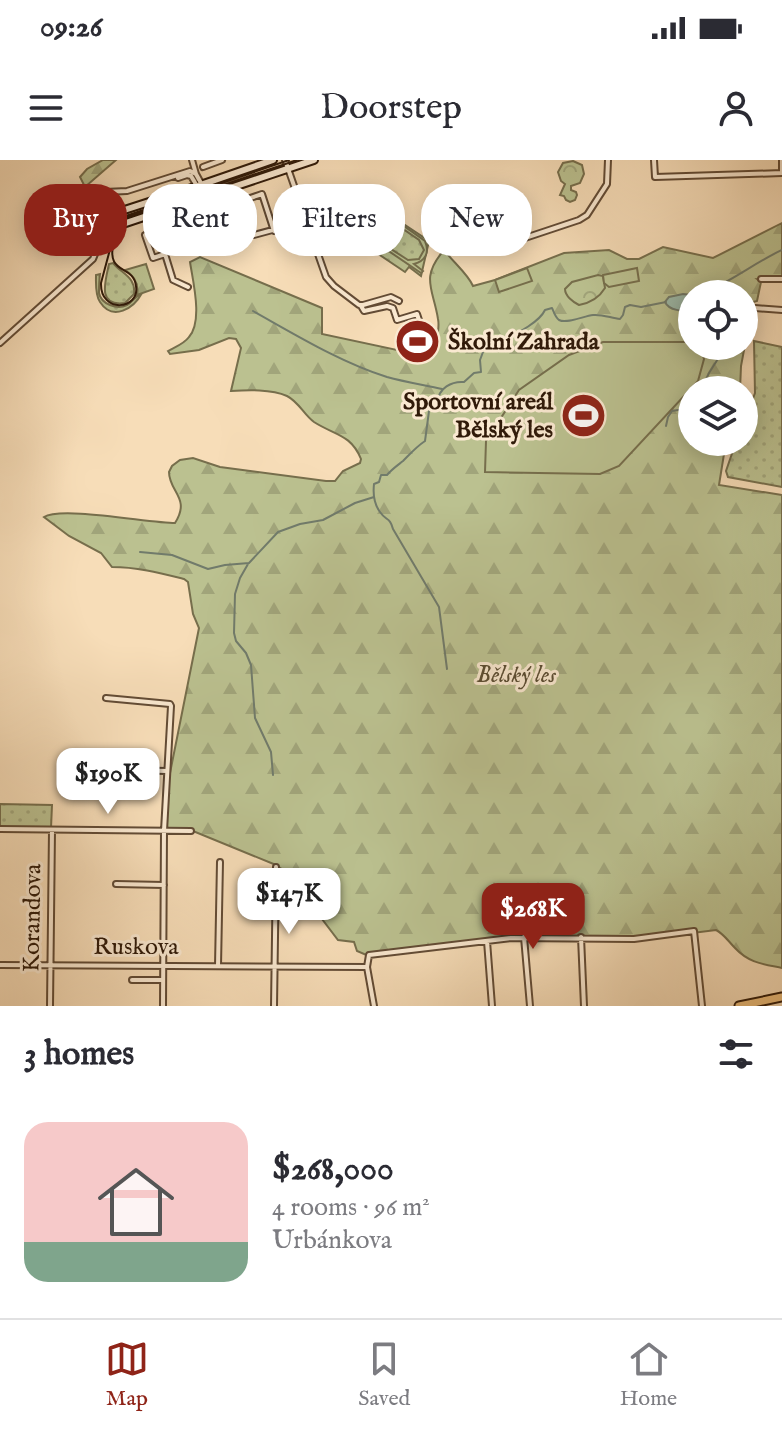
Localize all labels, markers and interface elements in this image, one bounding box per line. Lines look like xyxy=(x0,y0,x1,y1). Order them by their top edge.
text: 09:26 xyxy=(40,9,102,47)
text: Doorstep xyxy=(320,85,462,131)
icon: menu xyxy=(24,86,68,130)
icon: person xyxy=(714,86,758,130)
chip: Buy xyxy=(24,184,127,256)
chip: Rent xyxy=(143,184,257,256)
chip: Filters xyxy=(273,184,405,256)
chip: New xyxy=(421,184,532,256)
map controls xyxy=(678,280,758,456)
button: locate xyxy=(678,280,758,360)
sports icon: Školní Zahrada xyxy=(393,318,441,366)
place label: Školní Zahrada xyxy=(448,327,600,358)
button: layers xyxy=(678,376,758,456)
place label: Sportovní areál Bělský les xyxy=(403,387,554,446)
sports icon: Sportovní areál Bělský les xyxy=(560,392,608,440)
park label: Bělský les xyxy=(476,660,557,691)
pin: $190K xyxy=(52,748,164,816)
text: $190K xyxy=(74,757,142,790)
street label: Korandova xyxy=(17,863,49,973)
pin: $147K xyxy=(233,868,345,936)
text: $147K xyxy=(256,877,323,910)
pin: $268K xyxy=(477,883,589,951)
text: $268K xyxy=(500,892,566,925)
street label: Ruskova xyxy=(93,932,179,963)
icon: filters xyxy=(714,1032,758,1076)
text: 3 homes xyxy=(24,1033,134,1076)
text: $268,000 xyxy=(272,1148,394,1191)
icon: home xyxy=(88,1154,184,1250)
text: 4 rooms · 96 m² xyxy=(272,1191,430,1224)
text: Urbánkova xyxy=(272,1224,392,1257)
tab: Map xyxy=(105,1337,149,1413)
tab: Saved xyxy=(358,1337,410,1413)
tab: Home xyxy=(620,1337,677,1413)

